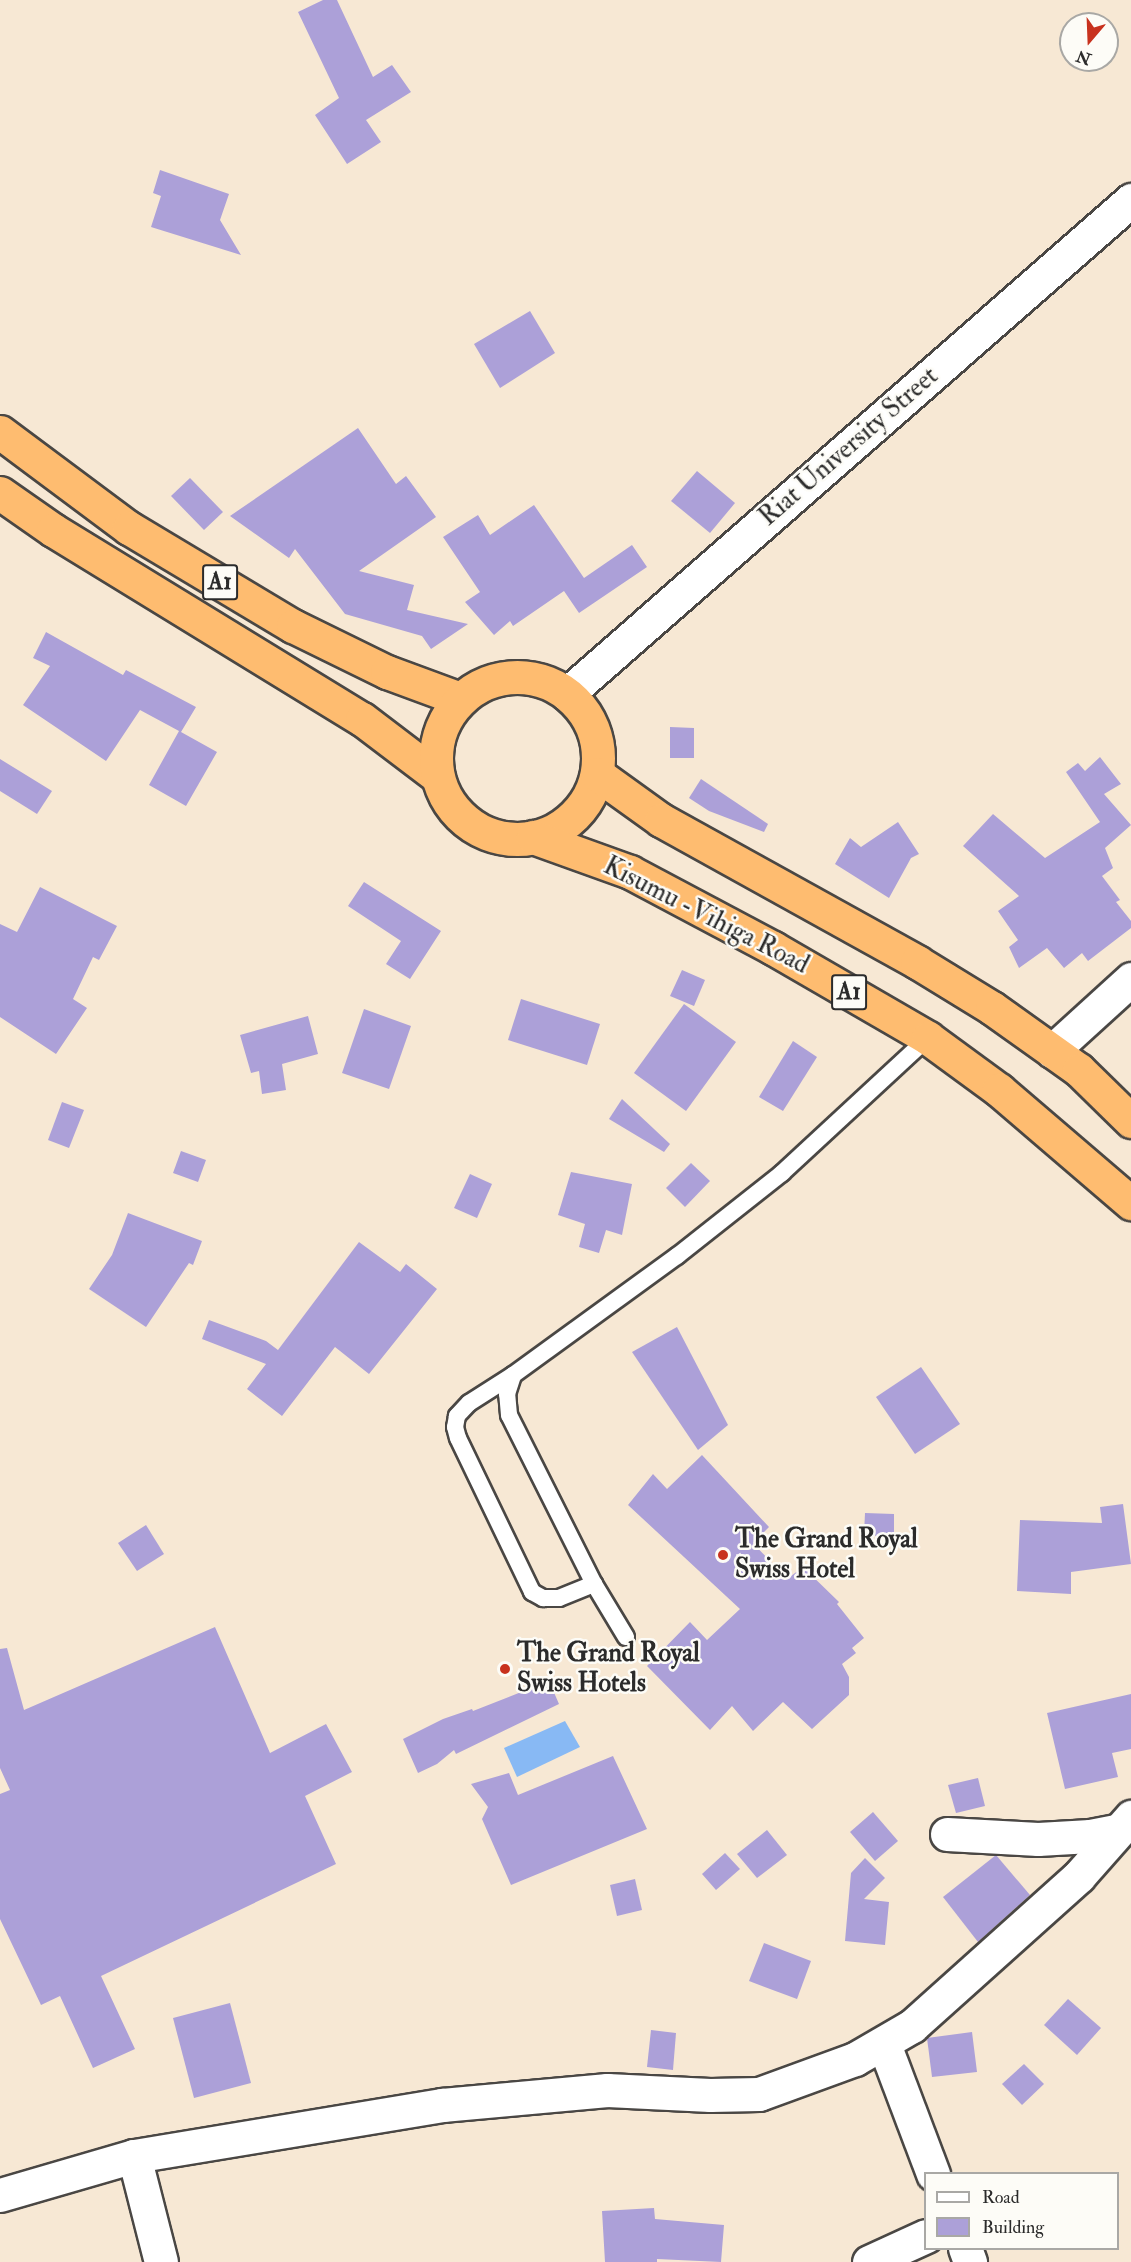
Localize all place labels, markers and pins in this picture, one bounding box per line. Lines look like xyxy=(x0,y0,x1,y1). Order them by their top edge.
place label: The Grand Royal Swiss Hotel xyxy=(735,1524,918,1586)
marker: The Grand Royal Swiss Hotel xyxy=(716,1548,730,1562)
place label: The Grand Royal Swiss Hotels xyxy=(517,1638,700,1700)
marker: The Grand Royal Swiss Hotels xyxy=(498,1662,512,1676)

